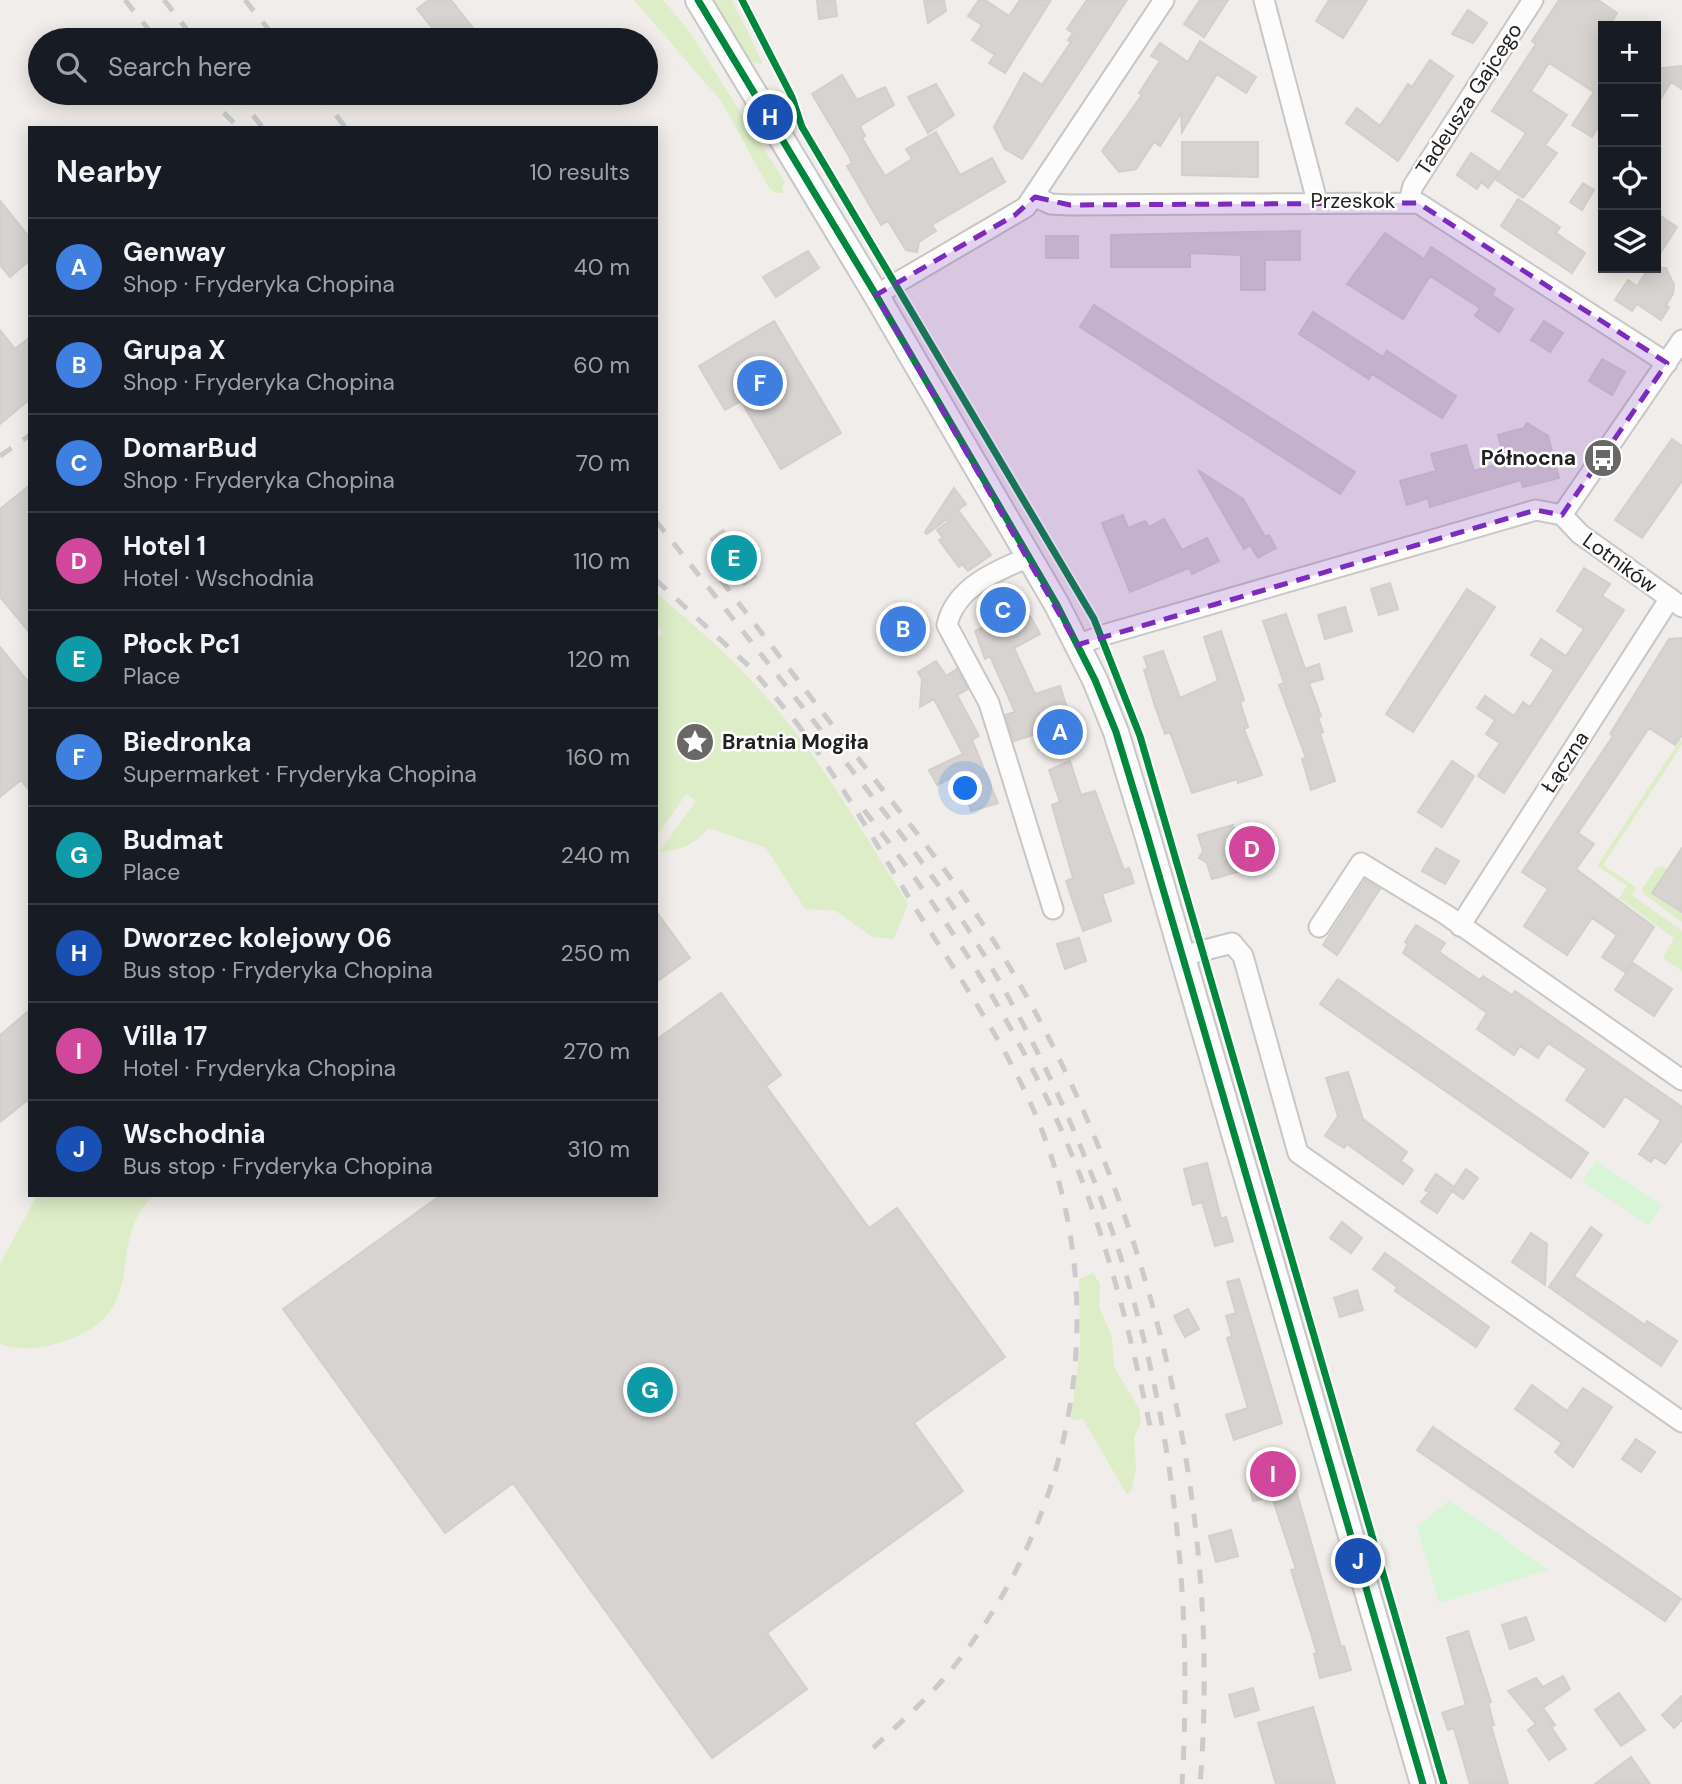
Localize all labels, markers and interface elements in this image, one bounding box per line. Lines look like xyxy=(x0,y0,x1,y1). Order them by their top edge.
street label: Tadeusza Gajcego xyxy=(1409,18,1529,180)
map controls xyxy=(1598,21,1661,273)
button: + xyxy=(1598,21,1661,84)
search box xyxy=(28,28,658,105)
icon: search xyxy=(52,48,90,86)
text: Search here xyxy=(108,50,251,84)
button: − xyxy=(1598,84,1661,147)
pin: H xyxy=(747,91,793,143)
button: locate xyxy=(1598,147,1661,210)
text: Nearby xyxy=(56,152,162,191)
text: 10 results xyxy=(529,157,630,187)
street label: Przeskok xyxy=(1311,187,1396,215)
button: layers xyxy=(1598,210,1661,273)
text: Genway xyxy=(123,235,226,269)
text: A xyxy=(71,252,87,282)
text: 40 m xyxy=(574,252,630,282)
text: Shop · Fryderyka Chopina xyxy=(123,269,395,299)
text: Grupa X xyxy=(123,333,226,367)
text: B xyxy=(72,350,86,380)
text: 60 m xyxy=(573,350,630,380)
pin: F xyxy=(737,357,783,409)
text: Shop · Fryderyka Chopina xyxy=(123,367,395,397)
text: DomarBud xyxy=(123,431,257,465)
bus stop icon: Północna xyxy=(1582,437,1624,479)
place label: Północna xyxy=(1481,444,1576,472)
text: C xyxy=(71,448,87,478)
text: 70 m xyxy=(576,448,630,478)
text: Shop · Fryderyka Chopina xyxy=(123,465,395,495)
street label: Lotników xyxy=(1577,526,1663,600)
text: Hotel 1 xyxy=(123,529,206,563)
pin: E xyxy=(711,532,757,584)
text: D xyxy=(71,546,87,576)
text: 110 m xyxy=(573,546,630,576)
text: Hotel · Wschodnia xyxy=(123,563,314,593)
pin: C xyxy=(980,584,1026,636)
pin: B xyxy=(880,603,926,655)
text: Płock Pc1 xyxy=(123,627,240,661)
text: E xyxy=(72,644,86,674)
text: 120 m xyxy=(567,644,630,674)
text: Place xyxy=(123,661,180,691)
pin: A xyxy=(1037,706,1083,758)
place icon: Bratnia Mogiła xyxy=(674,721,716,763)
text: Biedronka xyxy=(123,725,252,759)
street label: Łączna xyxy=(1535,726,1595,798)
place label: Bratnia Mogiła xyxy=(722,728,869,756)
text: F xyxy=(73,742,85,772)
text: 160 m xyxy=(566,742,630,772)
text: Supermarket · Fryderyka Chopina xyxy=(123,759,477,789)
your location xyxy=(948,771,982,805)
text: Budmat xyxy=(123,823,223,857)
pin: D xyxy=(1229,823,1275,875)
text: G xyxy=(70,840,88,870)
text: 240 m xyxy=(561,840,630,870)
text: Place xyxy=(123,857,180,887)
text: Dworzec kolejowy 06 xyxy=(123,921,392,955)
text: H xyxy=(71,938,87,968)
text: 250 m xyxy=(560,938,630,968)
text: Bus stop · Fryderyka Chopina xyxy=(123,955,433,985)
text: Villa 17 xyxy=(123,1019,207,1053)
text: I xyxy=(76,1036,82,1066)
text: 270 m xyxy=(563,1036,630,1066)
text: Hotel · Fryderyka Chopina xyxy=(123,1053,396,1083)
text: Wschodnia xyxy=(123,1117,266,1151)
text: J xyxy=(73,1134,85,1164)
text: 310 m xyxy=(567,1134,630,1164)
text: Bus stop · Fryderyka Chopina xyxy=(123,1151,433,1181)
pin: G xyxy=(627,1364,673,1416)
pin: I xyxy=(1250,1448,1296,1500)
pin: J xyxy=(1335,1535,1381,1587)

